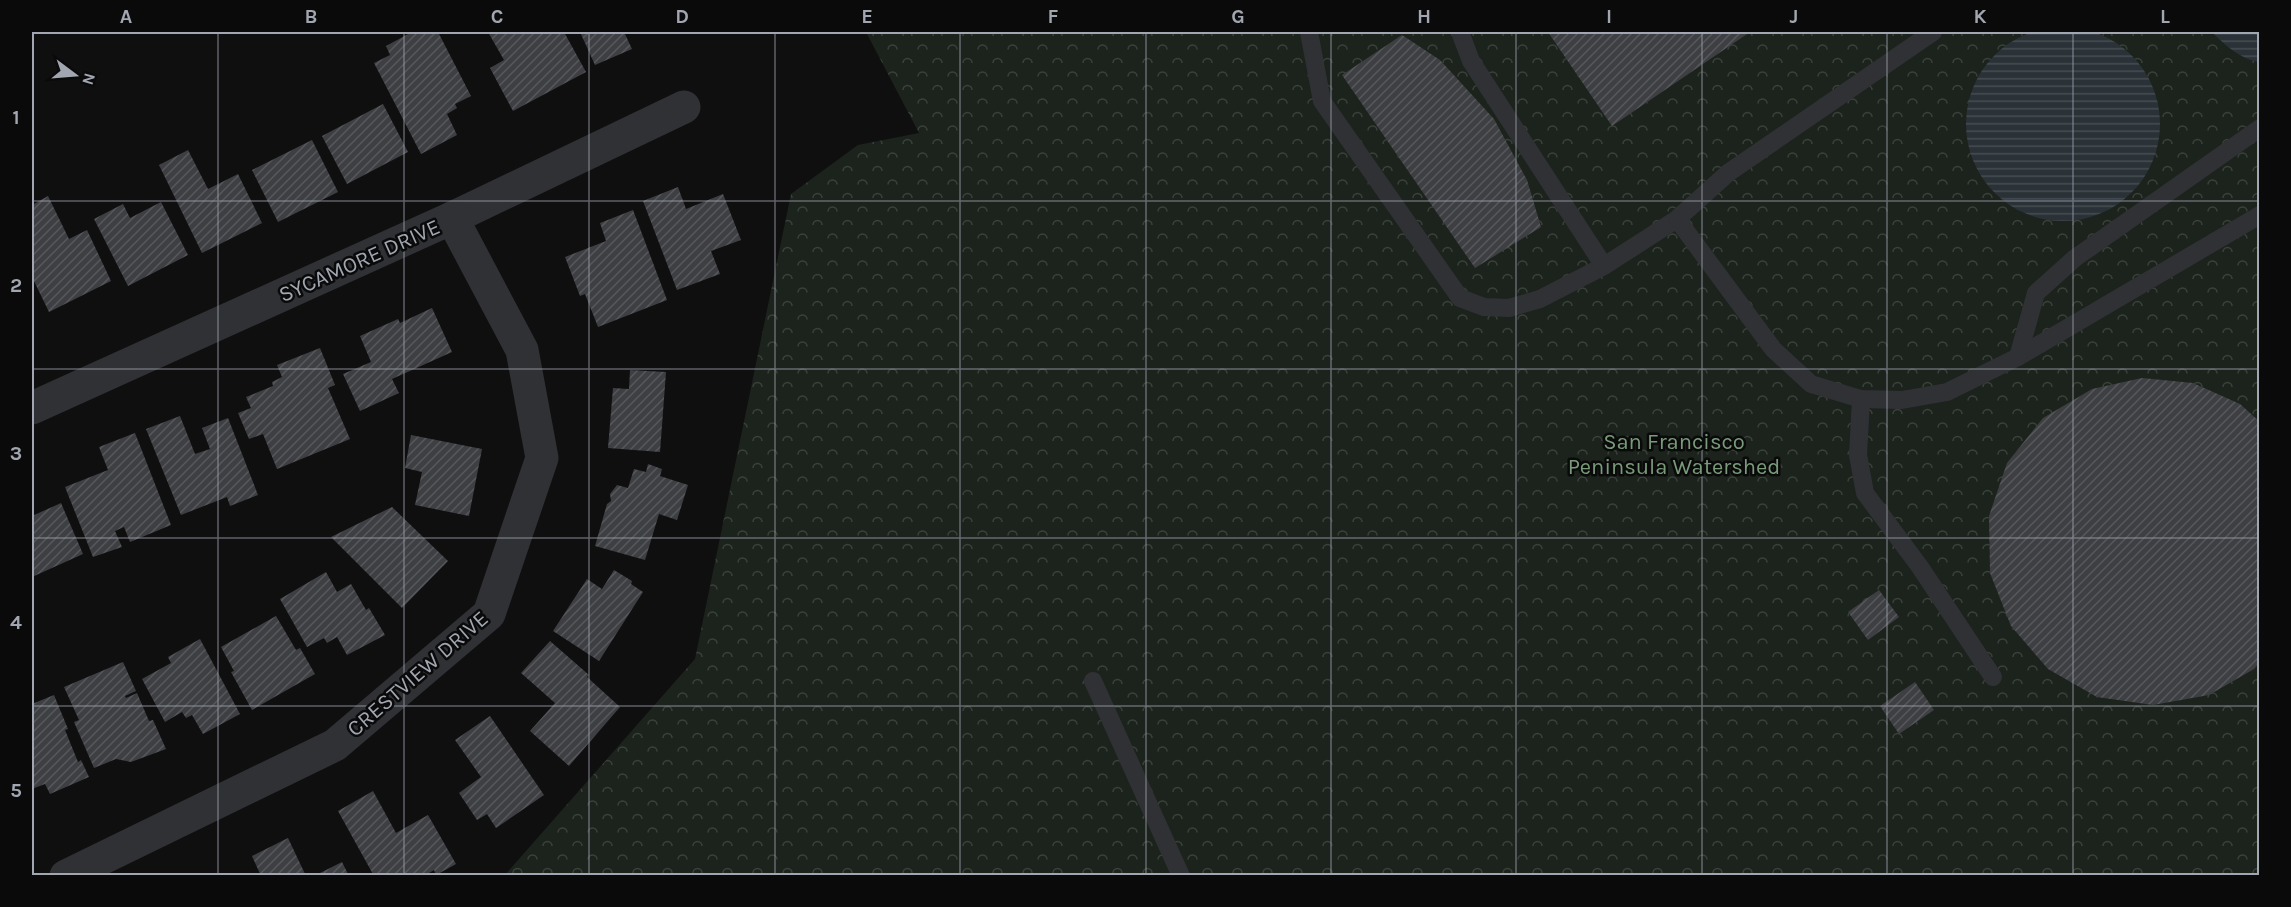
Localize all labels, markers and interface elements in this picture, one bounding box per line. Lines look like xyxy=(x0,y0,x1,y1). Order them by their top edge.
text: A xyxy=(120,5,133,28)
text: B xyxy=(305,5,317,28)
text: C xyxy=(491,5,503,28)
text: D xyxy=(675,5,689,28)
text: E xyxy=(861,5,873,28)
text: F xyxy=(1048,5,1059,28)
text: G xyxy=(1231,5,1245,28)
text: H xyxy=(1417,5,1431,28)
text: I xyxy=(1606,5,1612,28)
text: J xyxy=(1790,5,1798,28)
text: K xyxy=(1973,5,1987,28)
text: L xyxy=(2160,5,2170,28)
north arrow xyxy=(45,45,105,105)
text: N xyxy=(78,71,100,87)
text: 1 xyxy=(12,106,20,129)
street label: SYCAMORE DRIVE xyxy=(275,214,444,308)
text: 2 xyxy=(10,274,22,297)
park label: San Francisco Peninsula Watershed xyxy=(1568,429,1780,480)
text: 3 xyxy=(10,442,22,465)
street label: CRESTVIEW DRIVE xyxy=(342,605,493,742)
text: 4 xyxy=(10,611,22,634)
text: 5 xyxy=(10,779,22,802)

